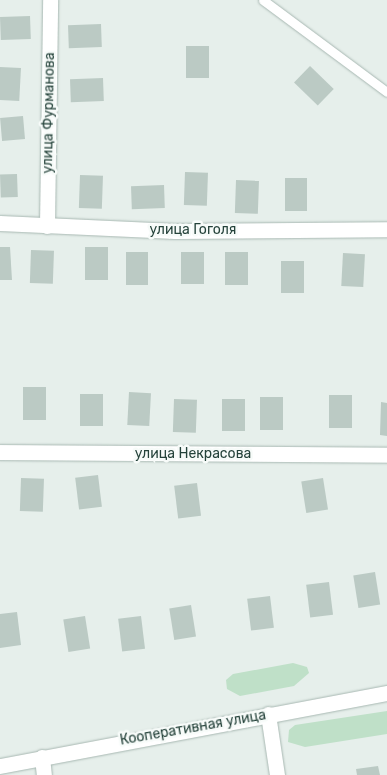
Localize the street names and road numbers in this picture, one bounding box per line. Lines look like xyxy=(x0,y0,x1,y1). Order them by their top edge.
street label: улица Фурманова xyxy=(40,52,58,174)
street label: улица Гоголя xyxy=(150,222,236,238)
street label: улица Некрасова xyxy=(135,446,251,462)
street label: Кооперативная улица xyxy=(119,707,267,749)

